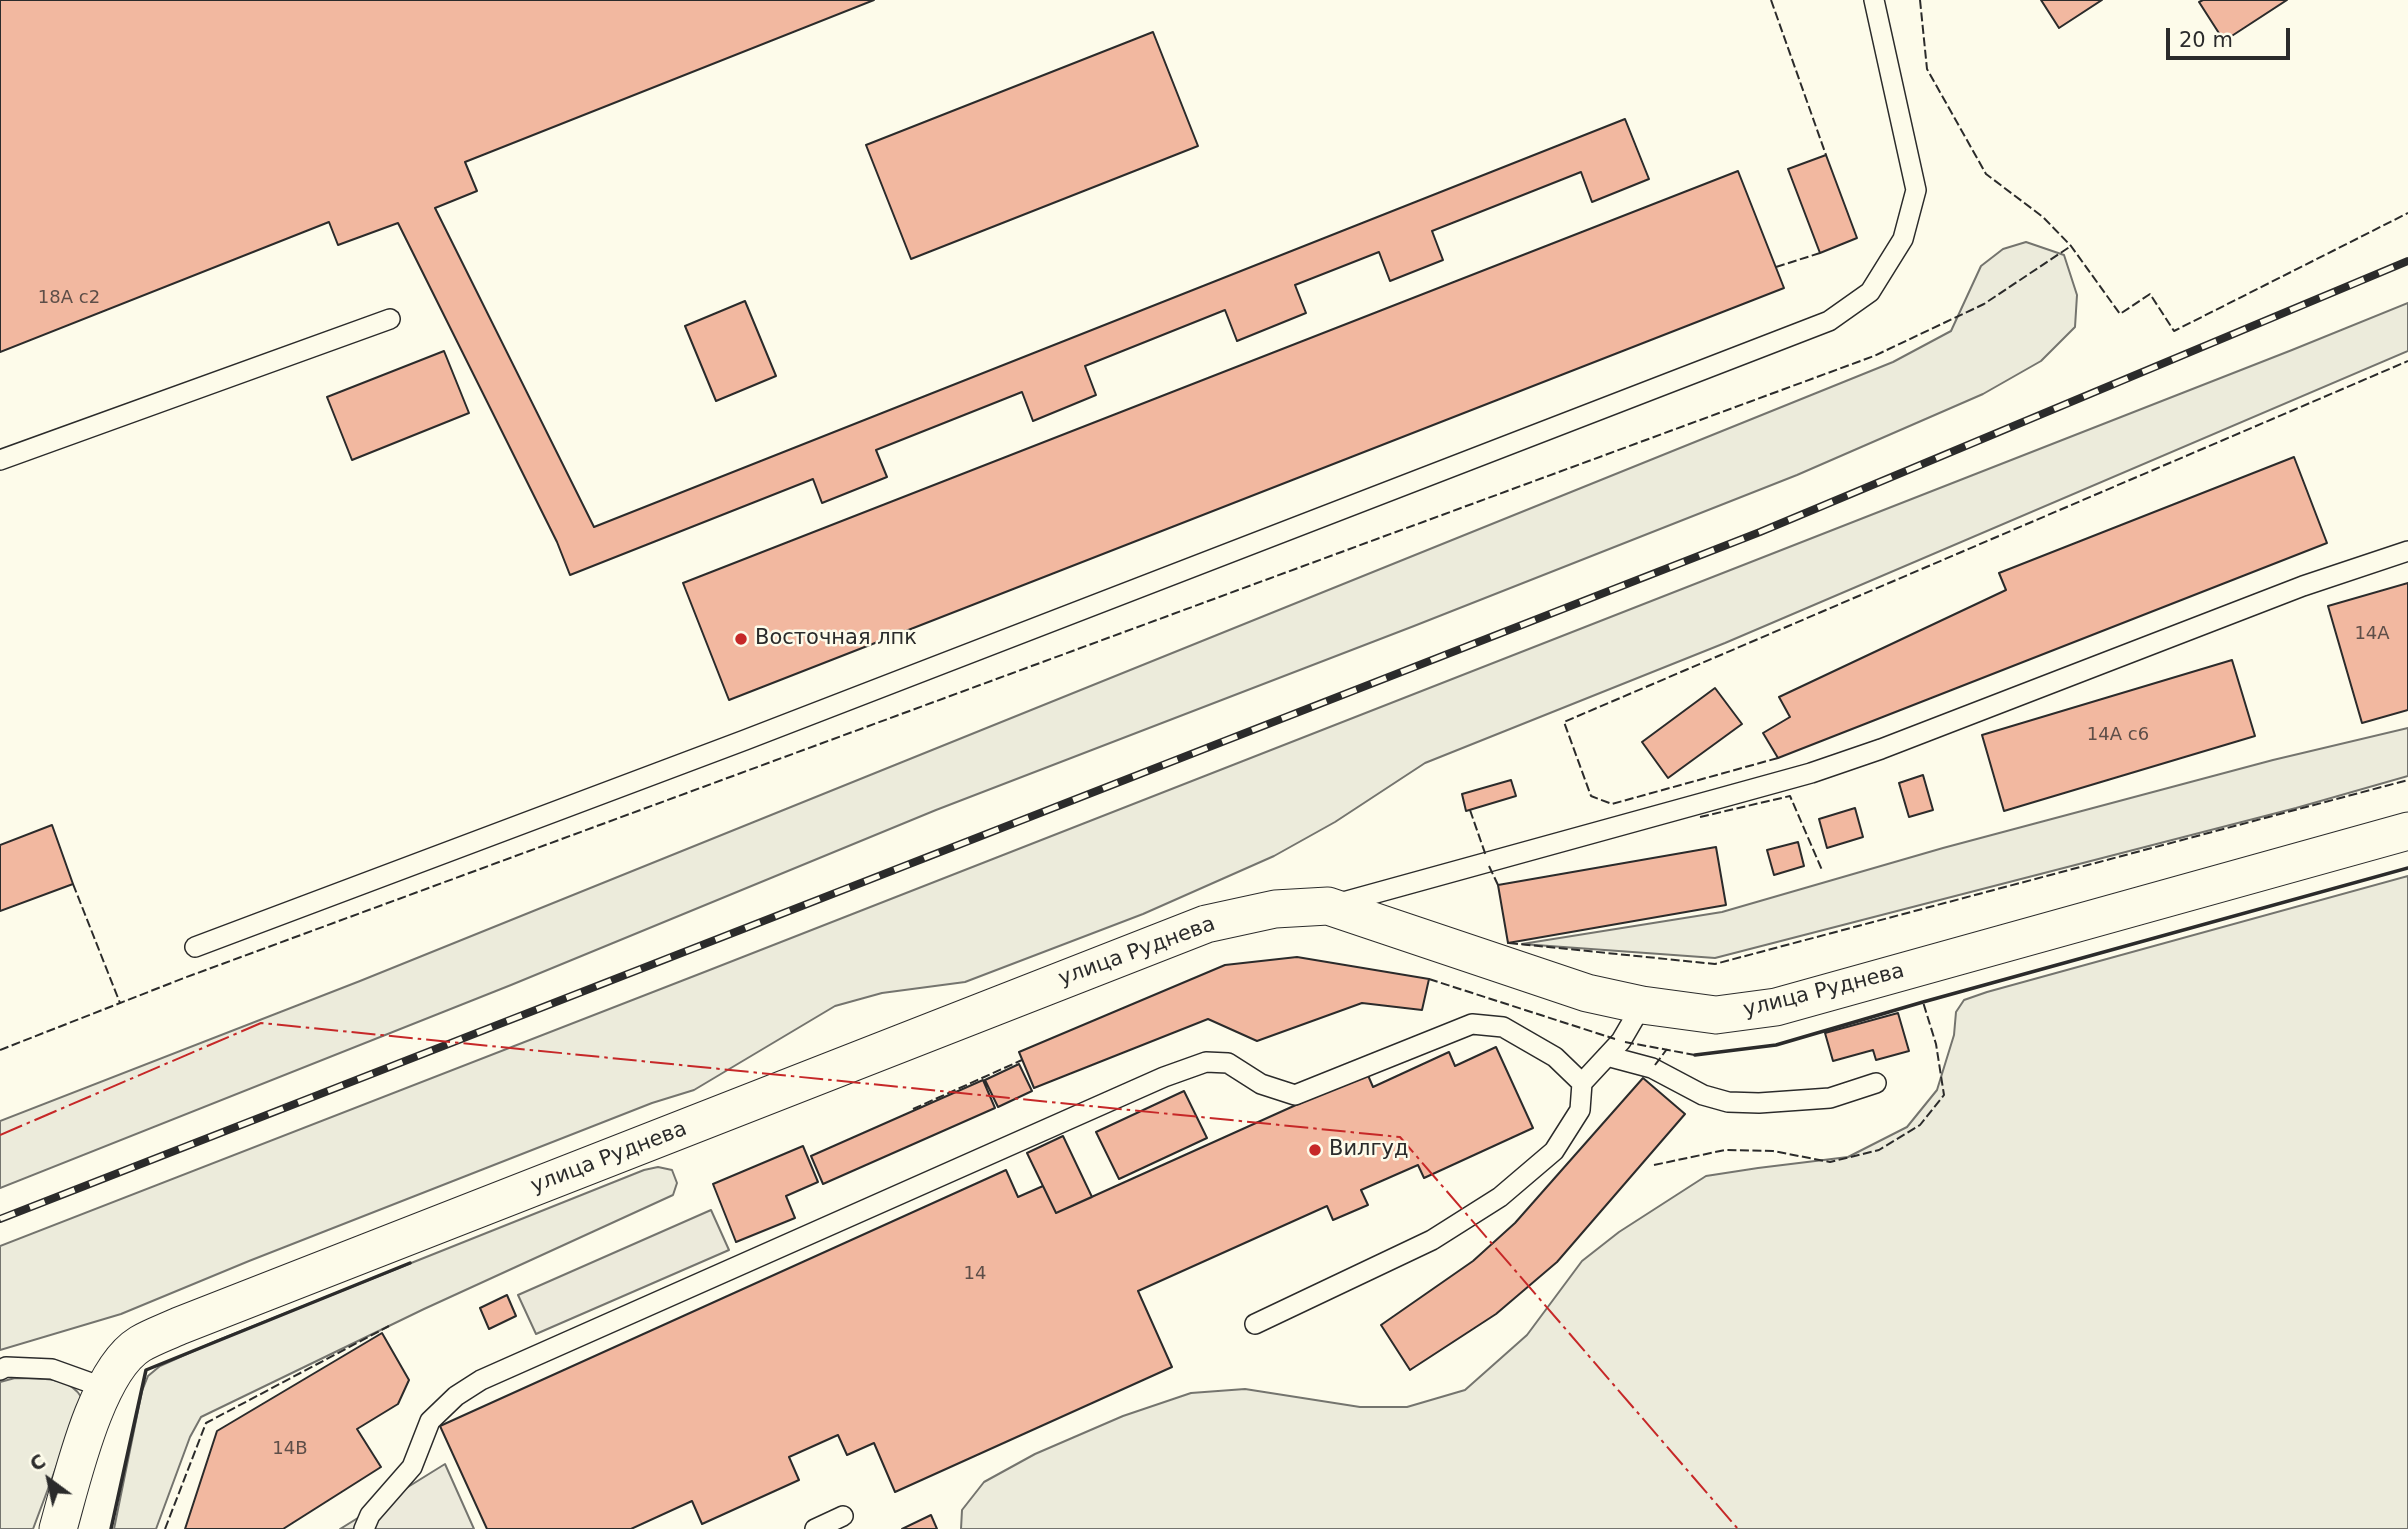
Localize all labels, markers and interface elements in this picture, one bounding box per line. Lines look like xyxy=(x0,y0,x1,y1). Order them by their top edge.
scale bar xyxy=(2170,14,2294,58)
text: 20 m xyxy=(2179,28,2233,52)
house number: 18А с2 xyxy=(38,287,100,309)
house number: 14А xyxy=(2354,623,2390,645)
place label: Восточная лпк xyxy=(755,626,917,652)
marker: Восточная лпк xyxy=(733,631,749,647)
house number: 14А с6 xyxy=(2087,724,2149,746)
street label: улица Руднева xyxy=(1055,912,1219,992)
street label: улица Руднева xyxy=(1741,959,1907,1023)
street label: улица Руднева xyxy=(528,1117,690,1199)
place label: Вилгуд xyxy=(1329,1137,1408,1163)
marker: Вилгуд xyxy=(1307,1142,1323,1158)
house number: 14 xyxy=(964,1263,986,1285)
house number: 14В xyxy=(272,1438,308,1460)
north arrow xyxy=(14,1445,84,1515)
text: С xyxy=(26,1449,49,1475)

